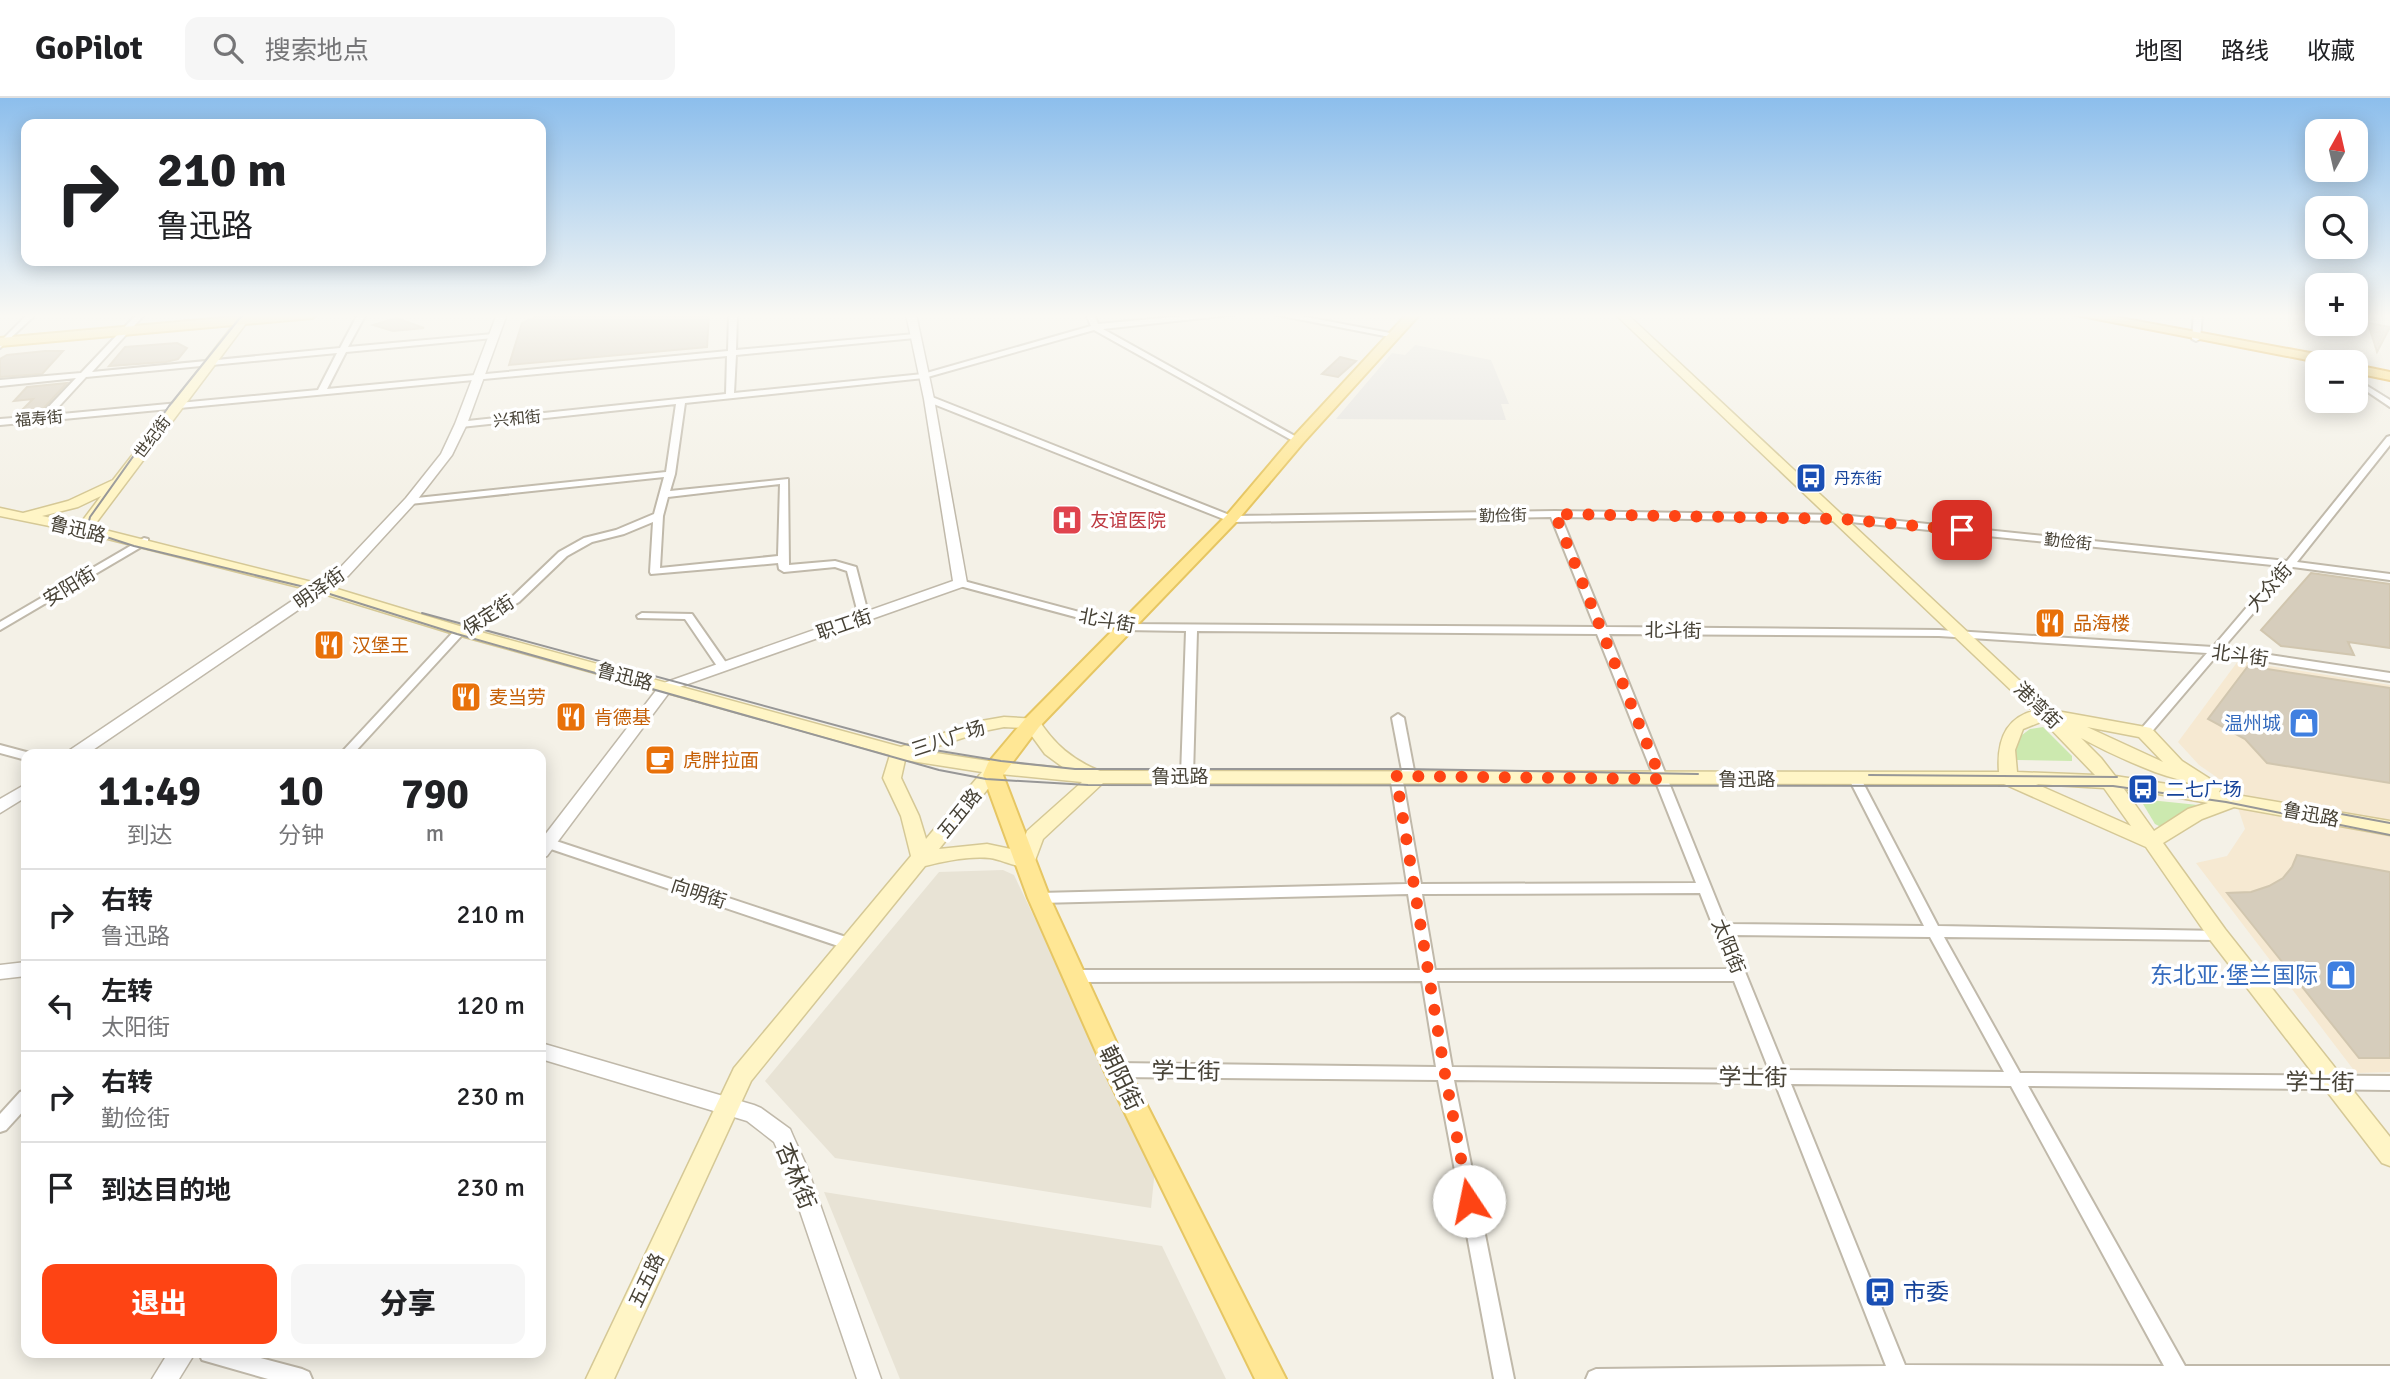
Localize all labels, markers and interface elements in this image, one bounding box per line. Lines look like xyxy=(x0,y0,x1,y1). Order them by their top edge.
search box xyxy=(185,17,675,80)
text: GoPilot xyxy=(35,28,143,69)
icon: search xyxy=(209,29,247,67)
text: 搜索地点 xyxy=(265,35,369,67)
text: 地图 xyxy=(2135,36,2183,66)
text: 路线 xyxy=(2221,36,2269,66)
text: 收藏 xyxy=(2307,36,2355,66)
north arrow xyxy=(2305,119,2368,182)
map controls xyxy=(2305,119,2368,413)
text: 210 m xyxy=(157,140,287,200)
icon: right xyxy=(42,147,133,238)
button: search xyxy=(2305,196,2368,259)
text: 鲁迅路 xyxy=(157,207,253,246)
button: + xyxy=(2305,273,2368,336)
button: − xyxy=(2305,350,2368,413)
street label: 福寿街 xyxy=(14,407,64,431)
street label: 兴和街 xyxy=(492,407,542,431)
street label: 世纪街 xyxy=(130,412,175,463)
bus stop icon: 丹东街 xyxy=(1794,461,1828,495)
place label: 丹东街 xyxy=(1834,469,1882,489)
pin xyxy=(1932,500,1992,560)
hospital icon: 友谊医院 xyxy=(1050,503,1084,537)
street label: 勤俭街 xyxy=(1479,506,1527,526)
place label: 友谊医院 xyxy=(1090,509,1166,533)
street label: 鲁迅路 xyxy=(47,511,108,549)
icon: arrive xyxy=(1943,511,1981,549)
street label: 勤俭街 xyxy=(2043,530,2093,554)
street label: 大众街 xyxy=(2242,558,2298,617)
street label: 安阳街 xyxy=(39,562,100,612)
street label: 明泽街 xyxy=(289,563,350,615)
street label: 保定街 xyxy=(458,590,519,641)
street label: 职工街 xyxy=(813,604,875,646)
street label: 北斗街 xyxy=(1077,604,1137,638)
restaurant icon: 品海楼 xyxy=(2033,606,2067,640)
place label: 品海楼 xyxy=(2073,612,2130,636)
street label: 北斗街 xyxy=(1644,619,1702,643)
restaurant icon: 汉堡王 xyxy=(312,628,346,662)
place label: 汉堡王 xyxy=(352,634,409,658)
street label: 北斗街 xyxy=(2210,640,2270,672)
street label: 鲁迅路 xyxy=(594,658,655,696)
street label: 港湾街 xyxy=(2008,677,2066,734)
restaurant icon: 麦当劳 xyxy=(449,680,483,714)
place label: 麦当劳 xyxy=(489,686,546,710)
restaurant icon: 肯德基 xyxy=(554,700,588,734)
place label: 肯德基 xyxy=(594,706,651,730)
shop icon: 温州城 xyxy=(2287,706,2321,740)
place label: 温州城 xyxy=(2224,712,2281,736)
street label: 三八广场 xyxy=(908,716,988,762)
cafe icon: 虎胖拉面 xyxy=(643,743,677,777)
place label: 虎胖拉面 xyxy=(683,749,759,773)
street label: 鲁迅路 xyxy=(1151,765,1209,789)
text: 11:49 xyxy=(98,766,201,817)
text: 10 xyxy=(278,766,324,817)
street label: 鲁迅路 xyxy=(1718,768,1776,792)
text: 790 xyxy=(401,769,469,820)
bus stop icon: 二七广场 xyxy=(2126,772,2160,806)
place label: 二七广场 xyxy=(2166,778,2242,802)
street label: 五五路 xyxy=(933,784,987,843)
street label: 鲁迅路 xyxy=(2281,798,2341,832)
text: m xyxy=(426,819,444,848)
text: 到达 xyxy=(127,821,173,850)
text: 分钟 xyxy=(278,821,324,850)
street label: 向明街 xyxy=(668,874,730,914)
text: 右转 xyxy=(101,885,153,917)
icon: right xyxy=(42,896,80,934)
text: 210 m xyxy=(456,899,525,931)
street label: 太阳街 xyxy=(1706,915,1750,977)
text: 鲁迅路 xyxy=(101,922,170,951)
shop icon: 东北亚·堡兰国际 xyxy=(2324,958,2358,992)
place label: 东北亚·堡兰国际 xyxy=(2150,961,2318,990)
text: 左转 xyxy=(101,976,153,1008)
icon: left xyxy=(42,987,80,1025)
text: 120 m xyxy=(456,990,525,1022)
text: 太阳街 xyxy=(101,1013,170,1042)
street label: 朝阳街 xyxy=(1092,1041,1149,1116)
street label: 学士街 xyxy=(1151,1056,1221,1087)
street label: 学士街 xyxy=(1718,1062,1788,1093)
text: 右转 xyxy=(101,1067,153,1099)
street label: 学士街 xyxy=(2285,1067,2355,1098)
icon: right xyxy=(42,1078,80,1116)
text: 230 m xyxy=(456,1081,525,1113)
text: 勤俭街 xyxy=(101,1104,170,1133)
street label: 杏林街 xyxy=(769,1139,822,1214)
position arrow xyxy=(1432,1164,1506,1238)
icon: arrive xyxy=(42,1169,80,1207)
text: 230 m xyxy=(456,1172,525,1204)
text: 到达目的地 xyxy=(101,1175,231,1207)
street label: 五五路 xyxy=(624,1250,670,1311)
button: 退出 xyxy=(42,1264,277,1344)
button: 分享 xyxy=(291,1264,525,1344)
bus stop icon: 市委 xyxy=(1863,1275,1897,1309)
place label: 市委 xyxy=(1903,1278,1949,1307)

